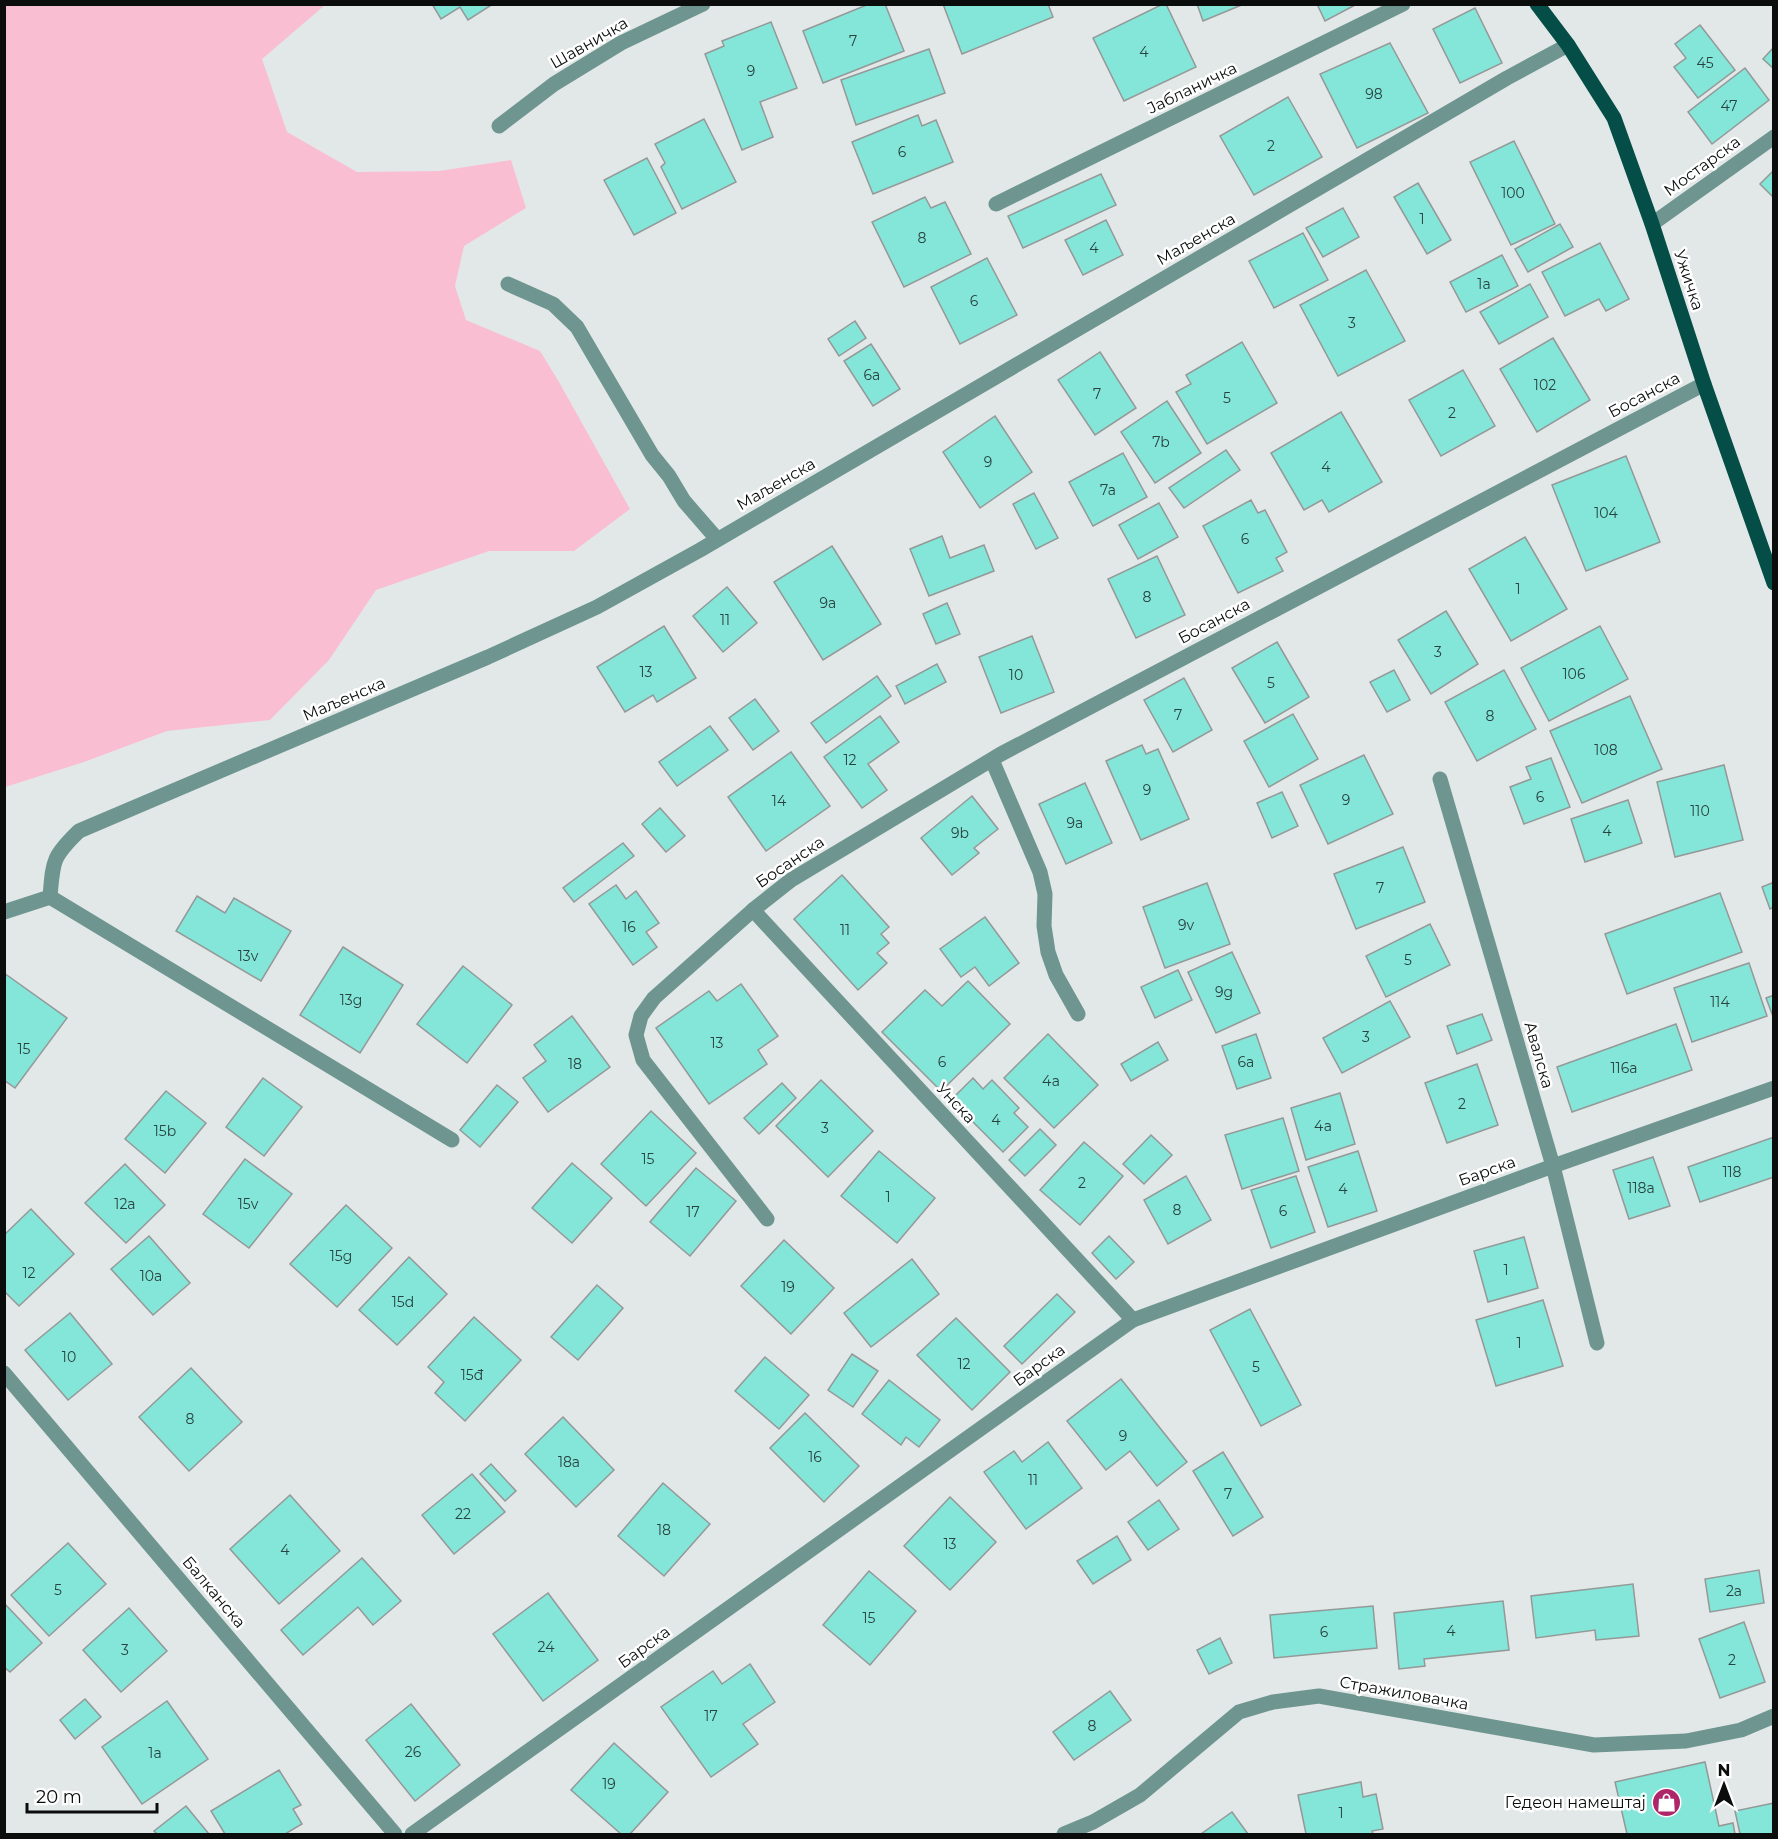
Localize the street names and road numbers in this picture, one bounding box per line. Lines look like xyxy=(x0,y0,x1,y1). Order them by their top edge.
street label: Шавничка xyxy=(547,13,631,73)
street label: Јабланичка xyxy=(1144,58,1240,118)
street label: Мостарска xyxy=(1660,132,1744,200)
street label: Маљенска xyxy=(1153,209,1239,269)
street label: Ужичка xyxy=(1670,247,1708,313)
street label: Босанска xyxy=(1605,368,1683,422)
street label: Маљенска xyxy=(733,454,819,514)
street label: Босанска xyxy=(1175,594,1253,648)
street label: Маљенска xyxy=(300,673,388,725)
street label: Босанска xyxy=(752,832,828,892)
street label: Авалска xyxy=(1520,1019,1558,1091)
street label: Унска xyxy=(932,1079,980,1127)
street label: Барска xyxy=(1456,1152,1518,1190)
street label: Барска xyxy=(1009,1340,1069,1390)
street label: Балканска xyxy=(179,1552,249,1632)
street label: Барска xyxy=(614,1622,674,1672)
street label: Стражиловачка xyxy=(1338,1672,1470,1714)

